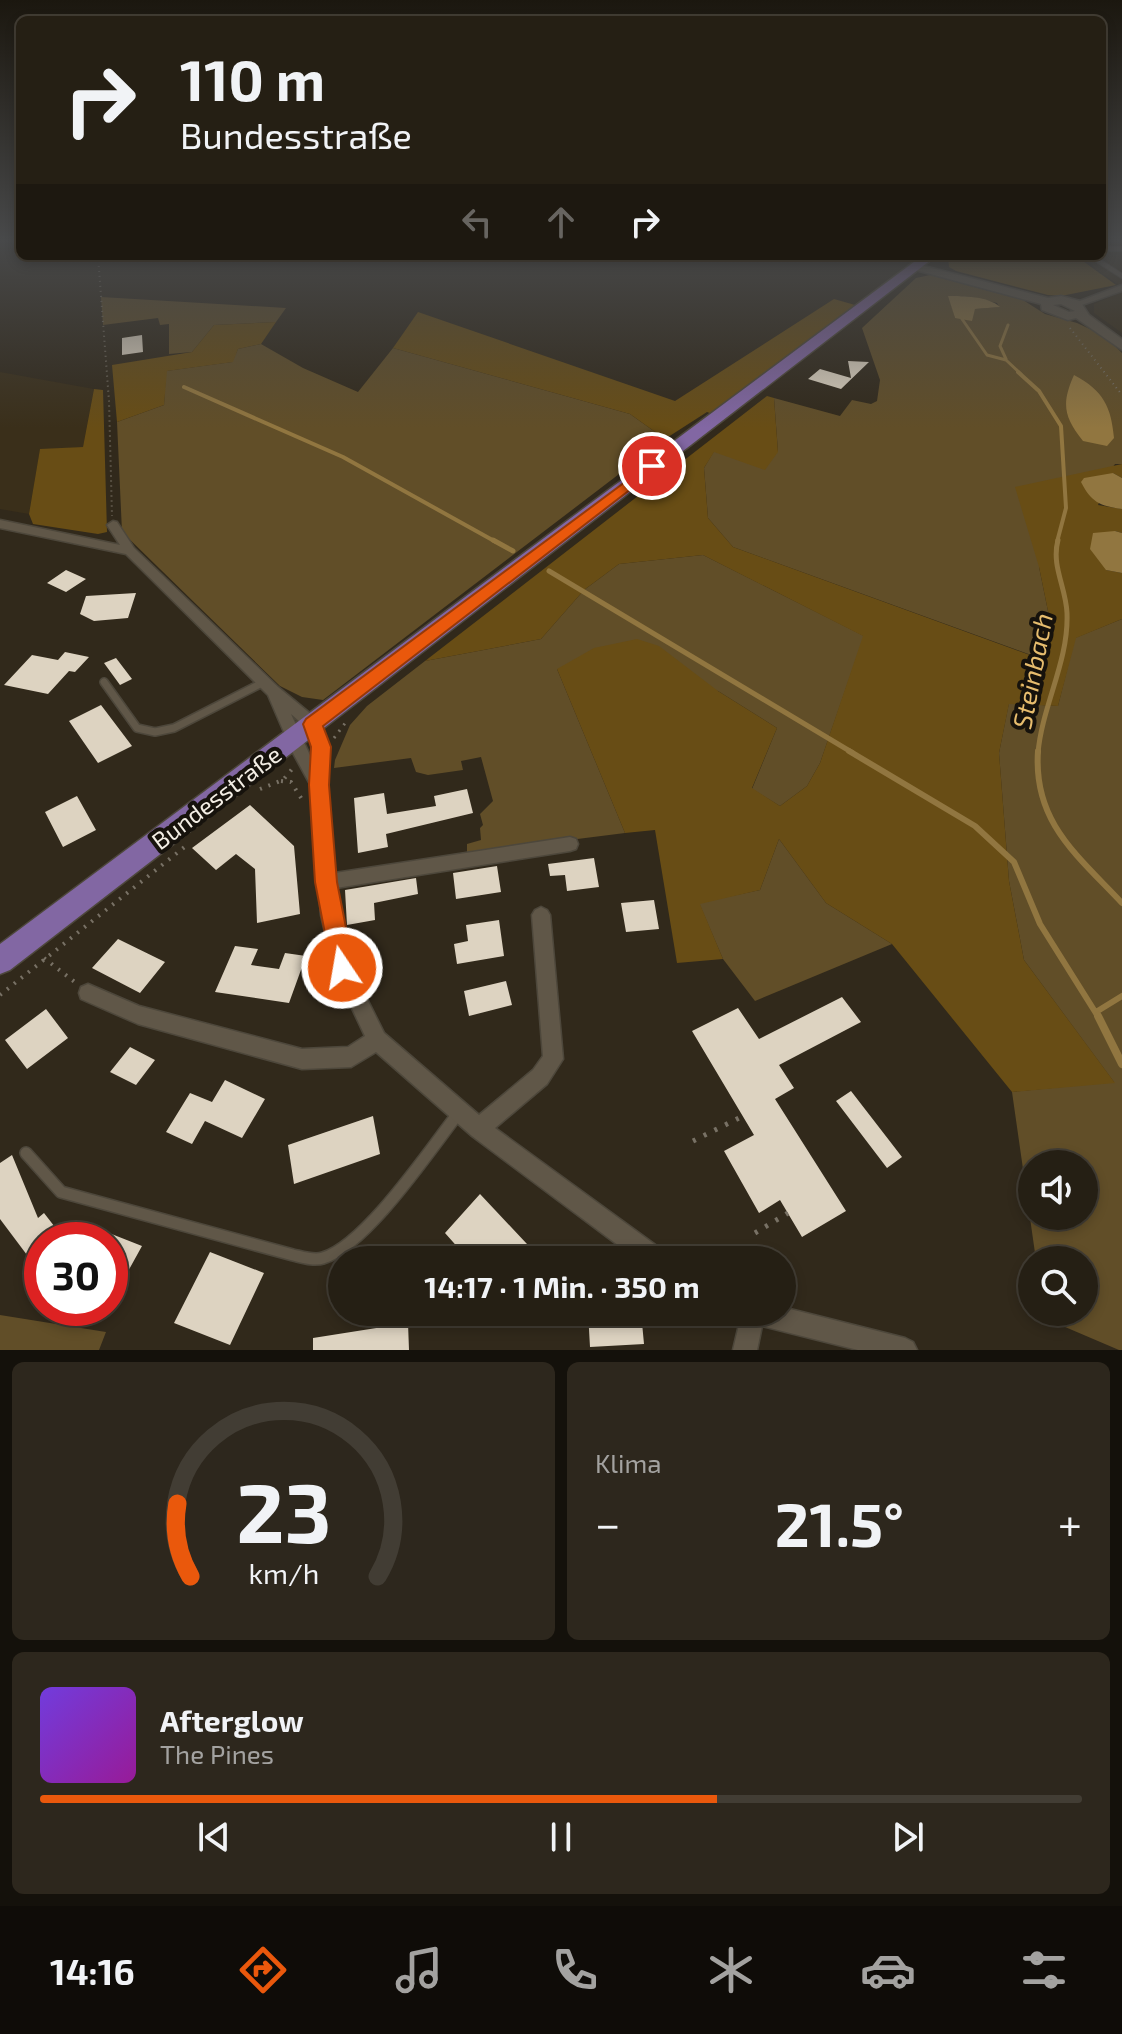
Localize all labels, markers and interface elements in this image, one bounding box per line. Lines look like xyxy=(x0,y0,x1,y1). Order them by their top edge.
text: 110 m xyxy=(180,45,325,112)
icon: right xyxy=(48,48,152,152)
text: Bundesstraße xyxy=(180,113,412,156)
icon: left xyxy=(455,200,499,244)
icon: ahead xyxy=(539,200,583,244)
icon: right xyxy=(623,200,667,244)
pin xyxy=(618,432,686,500)
icon: arrive xyxy=(630,444,674,488)
water label: Steinbach xyxy=(1005,610,1058,731)
street label: Bundesstraße xyxy=(146,739,287,855)
position arrow xyxy=(300,926,384,1010)
map controls xyxy=(1018,1150,1098,1326)
button: sound xyxy=(1018,1150,1098,1230)
speed limit sign: 30 xyxy=(24,1222,128,1326)
button: search xyxy=(1018,1246,1098,1326)
text: 14:17 · 1 Min. · 350 m xyxy=(424,1268,700,1304)
text: Klima xyxy=(595,1447,662,1478)
text: 23 xyxy=(236,1460,331,1560)
text: 21.5° xyxy=(775,1487,904,1559)
text: − xyxy=(595,1496,621,1549)
text: + xyxy=(1058,1496,1082,1549)
text: km/h xyxy=(248,1555,319,1590)
text: Afterglow xyxy=(160,1702,304,1738)
text: The Pines xyxy=(160,1738,274,1769)
icon: previous xyxy=(192,1815,236,1859)
icon: pause xyxy=(539,1815,583,1859)
icon: next xyxy=(886,1815,930,1859)
icon: directions xyxy=(235,1942,291,1998)
icon: music xyxy=(391,1942,447,1998)
icon: phone xyxy=(547,1942,603,1998)
icon: climate xyxy=(703,1942,759,1998)
icon: car xyxy=(860,1942,916,1998)
icon: filters xyxy=(1016,1942,1072,1998)
text: 14:16 xyxy=(50,1949,135,1992)

